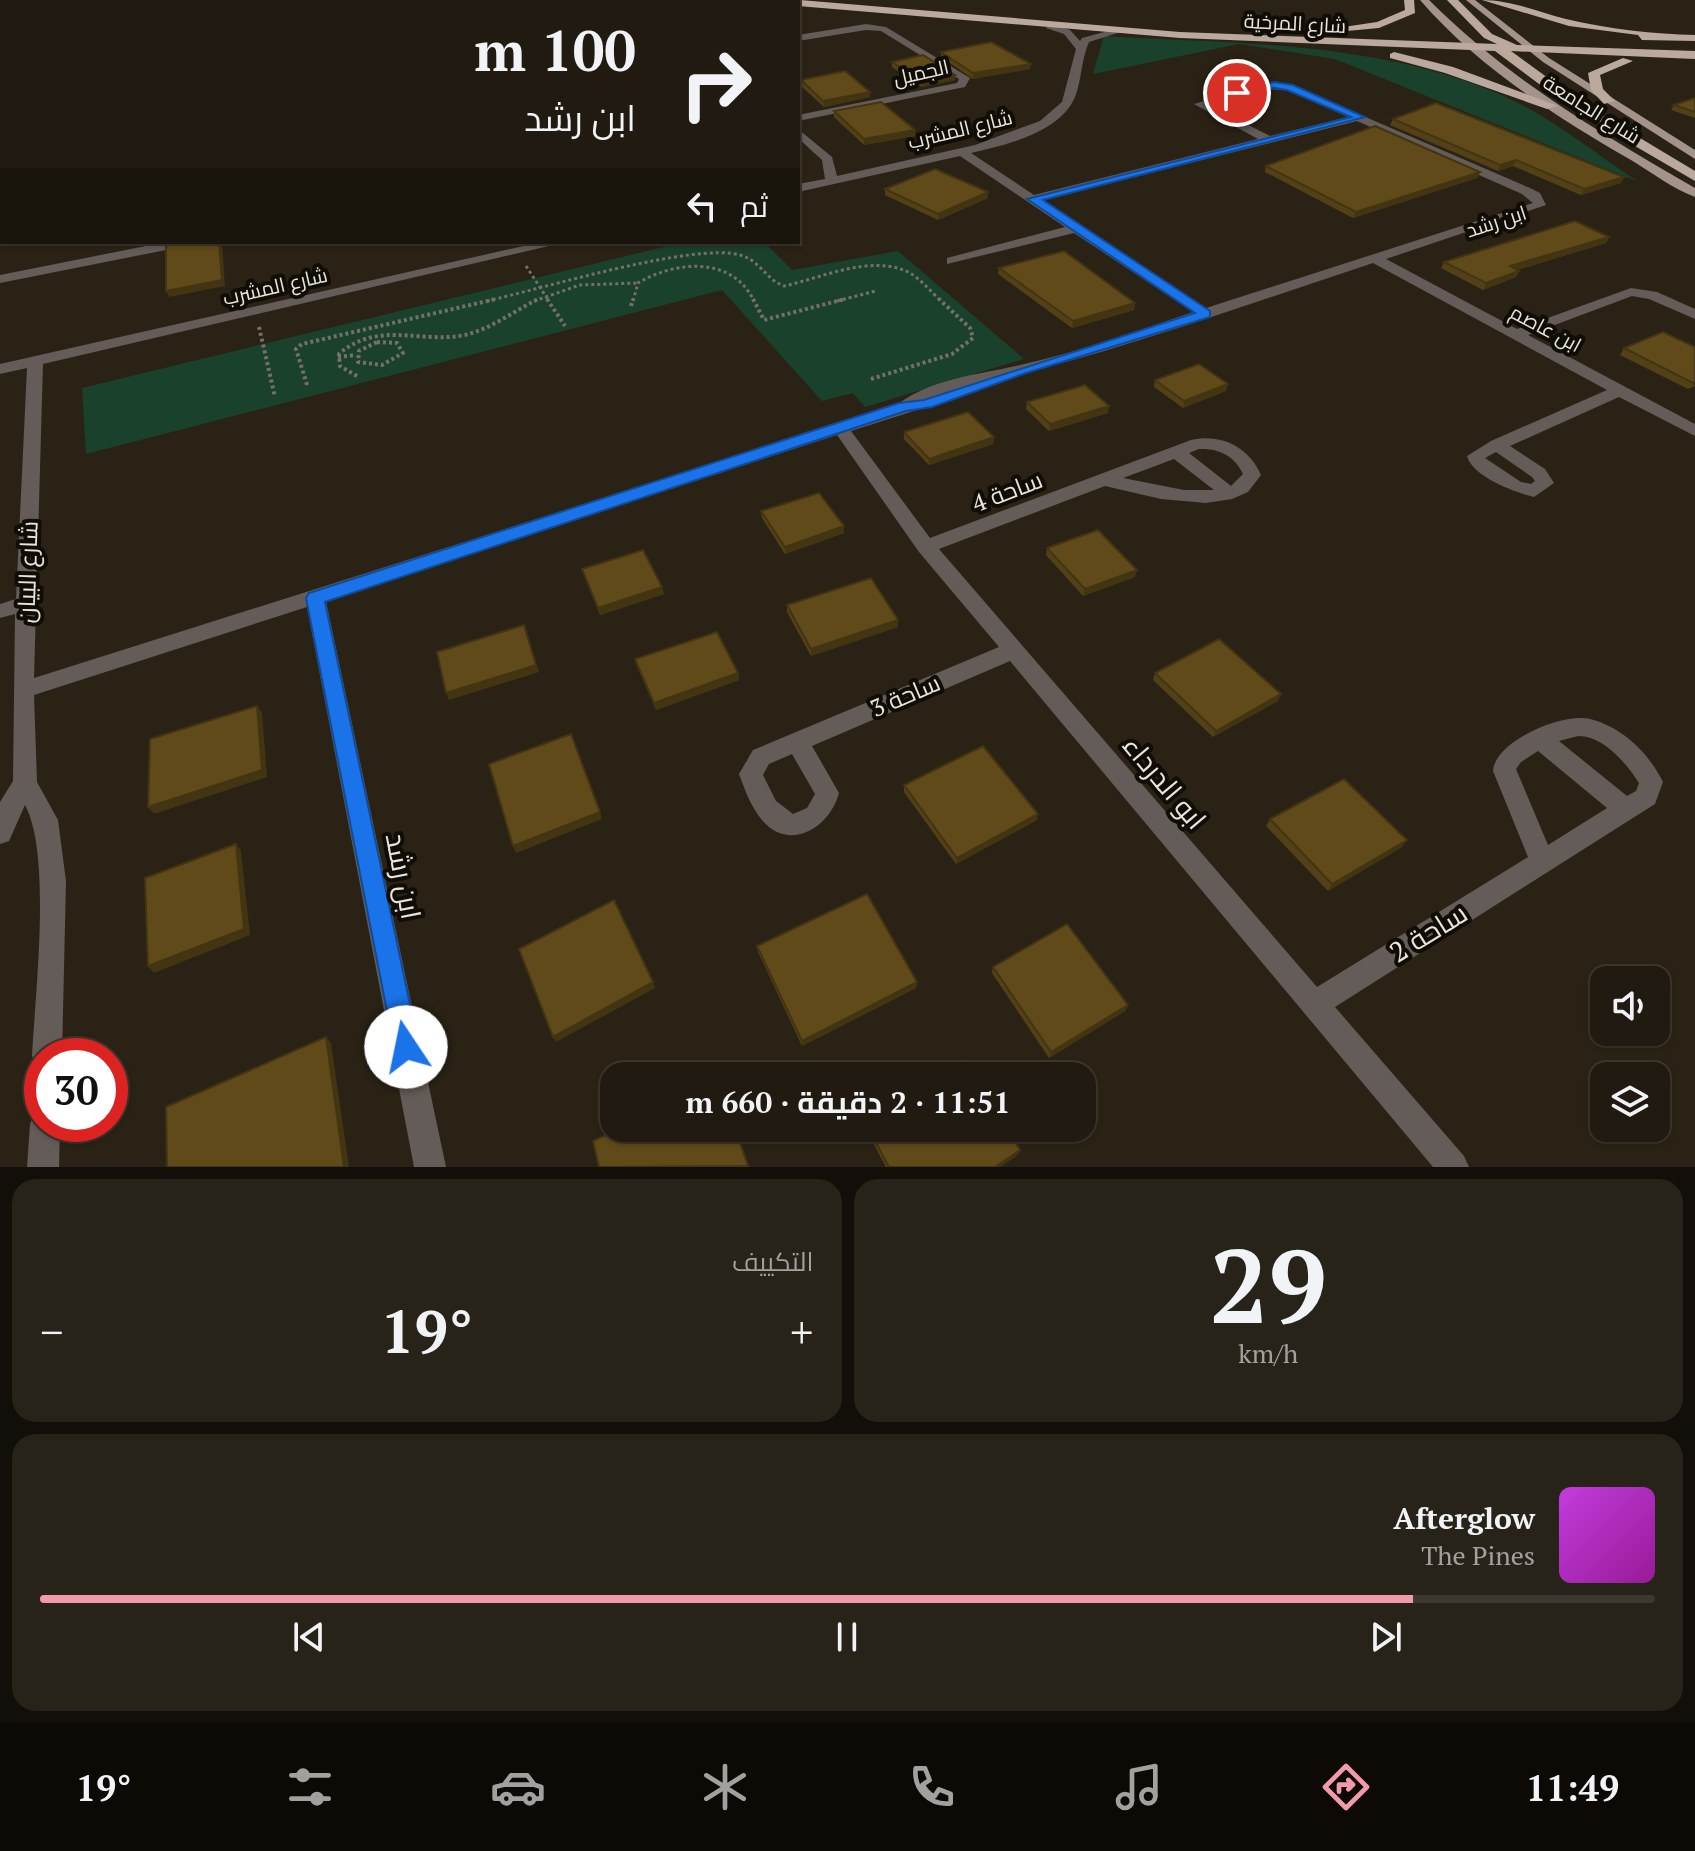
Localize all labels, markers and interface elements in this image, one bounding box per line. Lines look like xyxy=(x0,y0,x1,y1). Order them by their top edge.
street label: شارع المرخية xyxy=(1243,7,1347,40)
text: 100 m xyxy=(474,13,636,87)
icon: right xyxy=(664,32,768,136)
street label: الجميل xyxy=(891,53,951,91)
pin xyxy=(1203,59,1271,127)
street label: شارع الجامعة xyxy=(1538,69,1646,150)
icon: arrive xyxy=(1215,71,1259,115)
text: ابن رشد xyxy=(524,94,636,141)
street label: شارع المشرب xyxy=(905,103,1015,156)
icon: left xyxy=(680,184,724,228)
text: ثم xyxy=(740,186,768,226)
street label: ابن رشد xyxy=(1462,199,1530,243)
street label: شارع المشرب xyxy=(220,261,330,312)
street label: ابن عاصم xyxy=(1505,298,1586,359)
street label: ساحة 4 xyxy=(967,463,1047,519)
street label: شارع البيان xyxy=(9,520,46,624)
street label: ساحة 3 xyxy=(865,666,945,724)
street label: ابو الدرداء xyxy=(1115,727,1215,837)
street label: ابن رشد xyxy=(378,830,430,922)
street label: ساحة 2 xyxy=(1382,894,1474,970)
map controls xyxy=(1590,966,1670,1142)
button: sound xyxy=(1590,966,1670,1046)
position arrow xyxy=(364,1005,448,1089)
speed limit sign: 30 xyxy=(24,1038,128,1142)
button: layers xyxy=(1590,1062,1670,1142)
text: 11:51 · 2 دقيقة · 660 m xyxy=(686,1082,1010,1122)
text: 29 xyxy=(1209,1215,1327,1353)
text: التكييف xyxy=(732,1244,814,1278)
text: 19° xyxy=(380,1291,473,1370)
text: − xyxy=(40,1302,63,1361)
text: + xyxy=(790,1302,814,1361)
text: km/h xyxy=(1238,1336,1298,1370)
text: Afterglow xyxy=(1393,1498,1535,1538)
text: The Pines xyxy=(1421,1538,1535,1572)
icon: previous xyxy=(287,1615,331,1659)
icon: pause xyxy=(825,1615,869,1659)
icon: next xyxy=(1364,1615,1408,1659)
icon: filters xyxy=(282,1759,338,1815)
icon: car xyxy=(490,1759,546,1815)
icon: climate xyxy=(697,1759,753,1815)
icon: phone xyxy=(904,1759,960,1815)
icon: music xyxy=(1111,1759,1167,1815)
icon: directions xyxy=(1318,1759,1374,1815)
text: 19° xyxy=(76,1764,131,1811)
text: 11:49 xyxy=(1526,1764,1619,1811)

